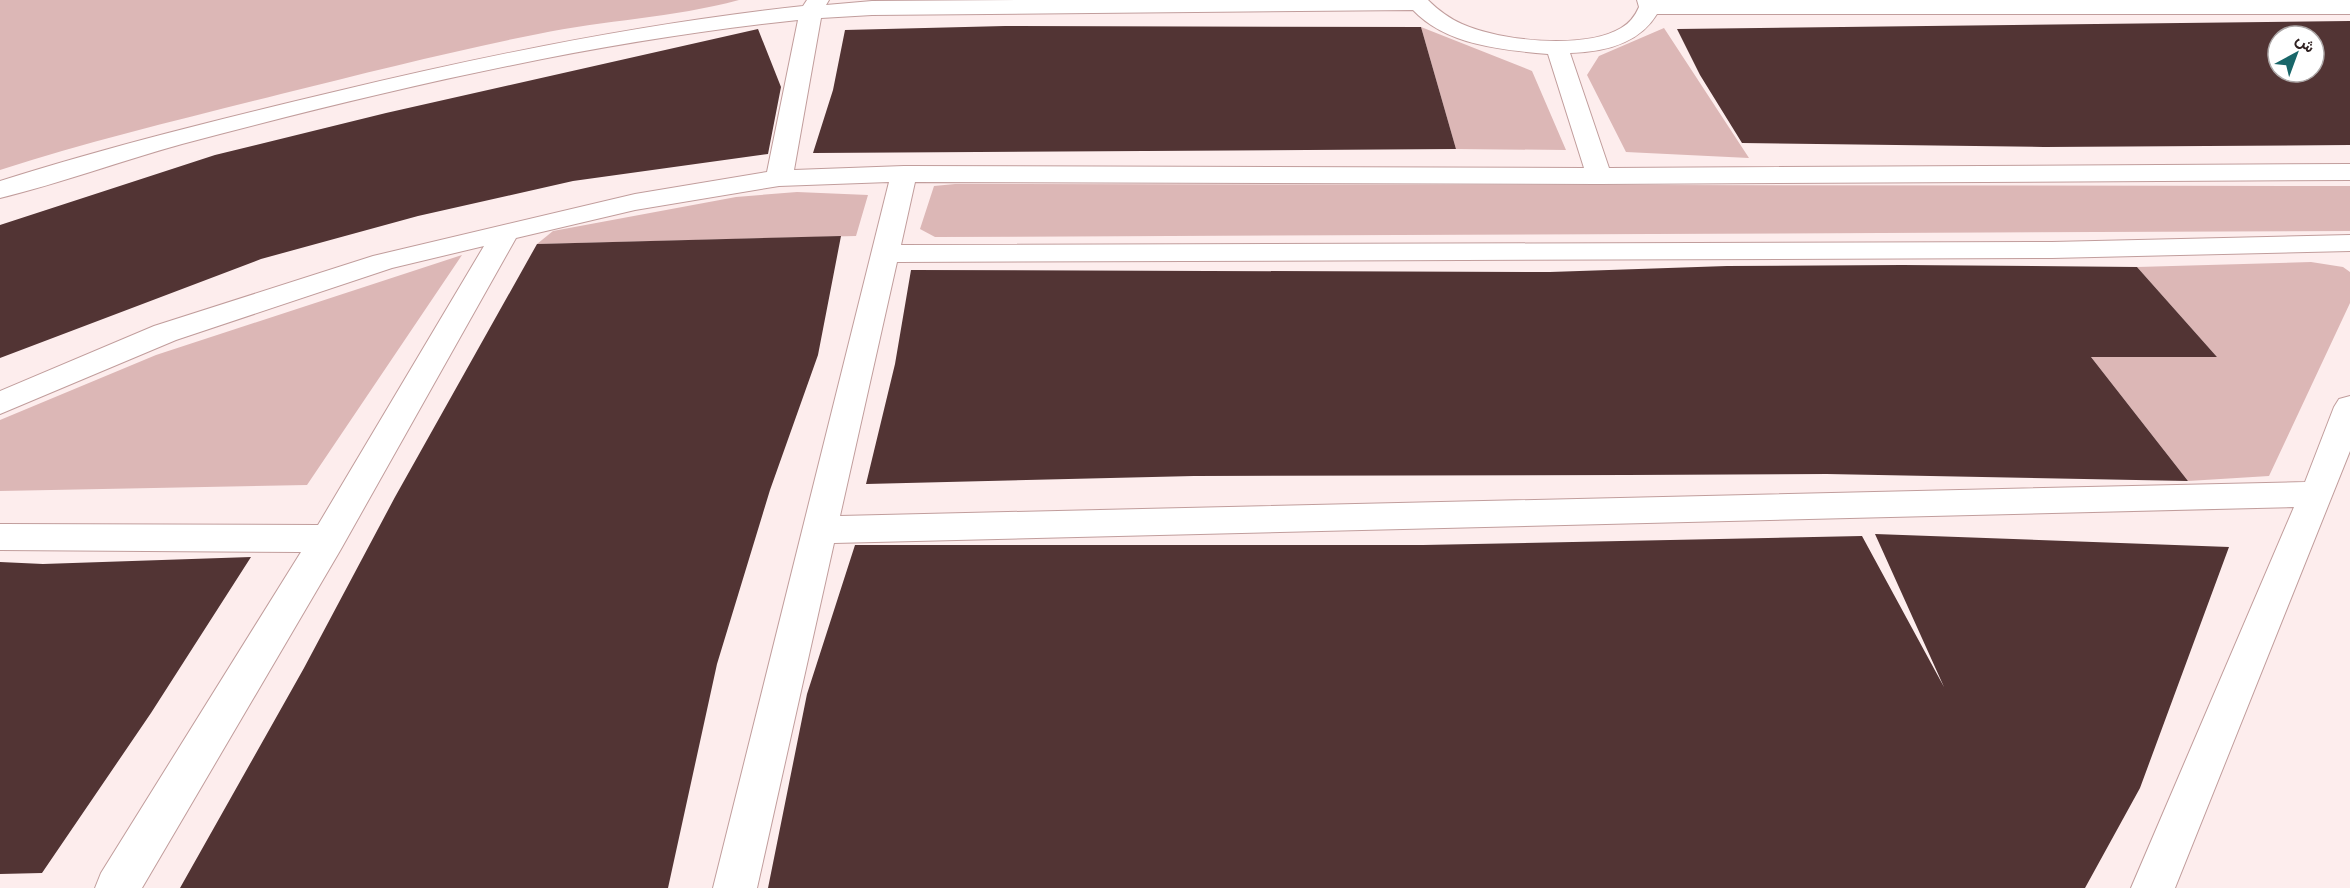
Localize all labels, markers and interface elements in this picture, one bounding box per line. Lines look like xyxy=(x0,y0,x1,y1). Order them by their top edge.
north arrow xyxy=(2266,24,2326,84)
text: ش xyxy=(2292,30,2319,57)

